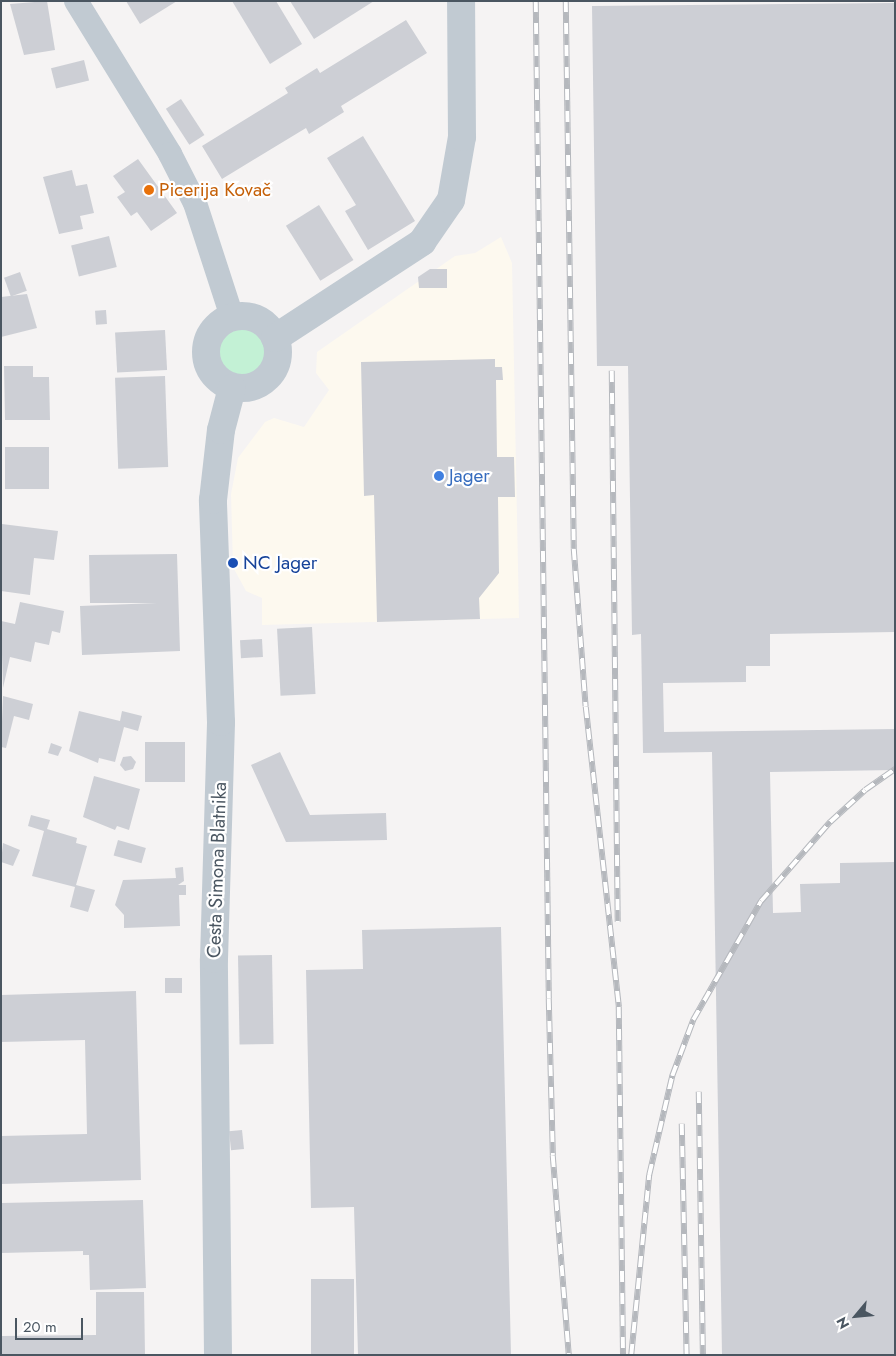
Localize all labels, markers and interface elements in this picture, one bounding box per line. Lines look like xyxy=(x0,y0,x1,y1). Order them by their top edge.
place label: Picerija Kovač xyxy=(159,179,271,201)
marker: Picerija Kovač xyxy=(143,184,155,196)
place label: Jager xyxy=(449,465,490,487)
marker: Jager xyxy=(433,470,445,482)
place label: NC Jager xyxy=(243,552,317,574)
marker: NC Jager xyxy=(227,557,239,569)
street label: Cesta Simona Blatnika xyxy=(203,782,231,958)
north arrow xyxy=(831,1291,881,1341)
scale bar xyxy=(18,1308,85,1340)
text: N xyxy=(831,1313,854,1333)
text: 20 m xyxy=(23,1316,57,1338)

